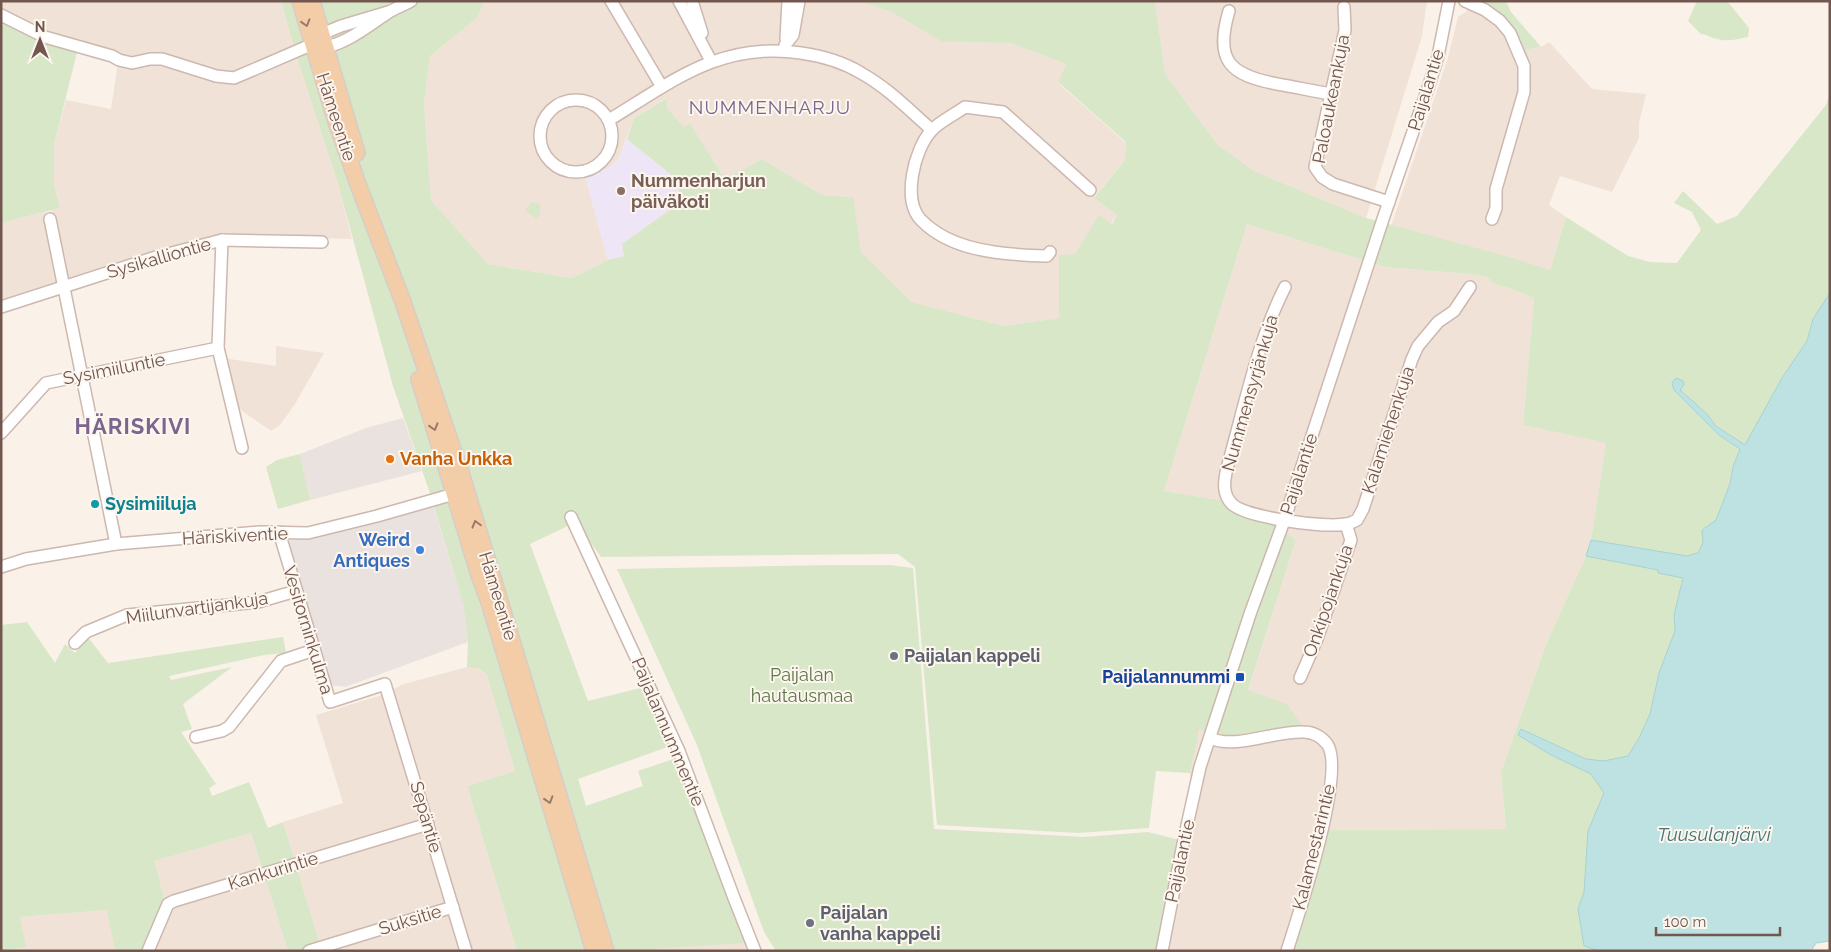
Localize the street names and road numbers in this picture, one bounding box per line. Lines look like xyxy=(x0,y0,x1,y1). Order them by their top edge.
street label: Paloaukeankuja xyxy=(1308,33,1353,165)
street label: Paijalantie xyxy=(1403,46,1448,133)
street label: Hämeentie xyxy=(312,70,361,164)
street label: Sysikalliontie xyxy=(104,233,214,282)
street label: Nummensyrjänkuja xyxy=(1217,312,1282,474)
street label: Sysimiiluntie xyxy=(61,348,167,389)
street label: Kalamiehenkuja xyxy=(1357,363,1418,496)
street label: Paijalantie xyxy=(1276,430,1322,517)
street label: Häriskiventie xyxy=(181,522,289,549)
street label: Onkipojankuja xyxy=(1298,542,1357,660)
street label: Hämeentie xyxy=(475,549,522,643)
street label: Vesitorninkulma xyxy=(279,563,338,697)
street label: Miilunvartijankuja xyxy=(124,587,269,628)
street label: Paijalannummentie xyxy=(628,654,709,810)
street label: Sepäntie xyxy=(406,779,447,855)
street label: Kalamestarintie xyxy=(1288,781,1339,912)
street label: Paijalantie xyxy=(1160,817,1199,904)
street label: Kankurintie xyxy=(225,847,321,894)
street label: Suksitie xyxy=(376,900,444,939)

